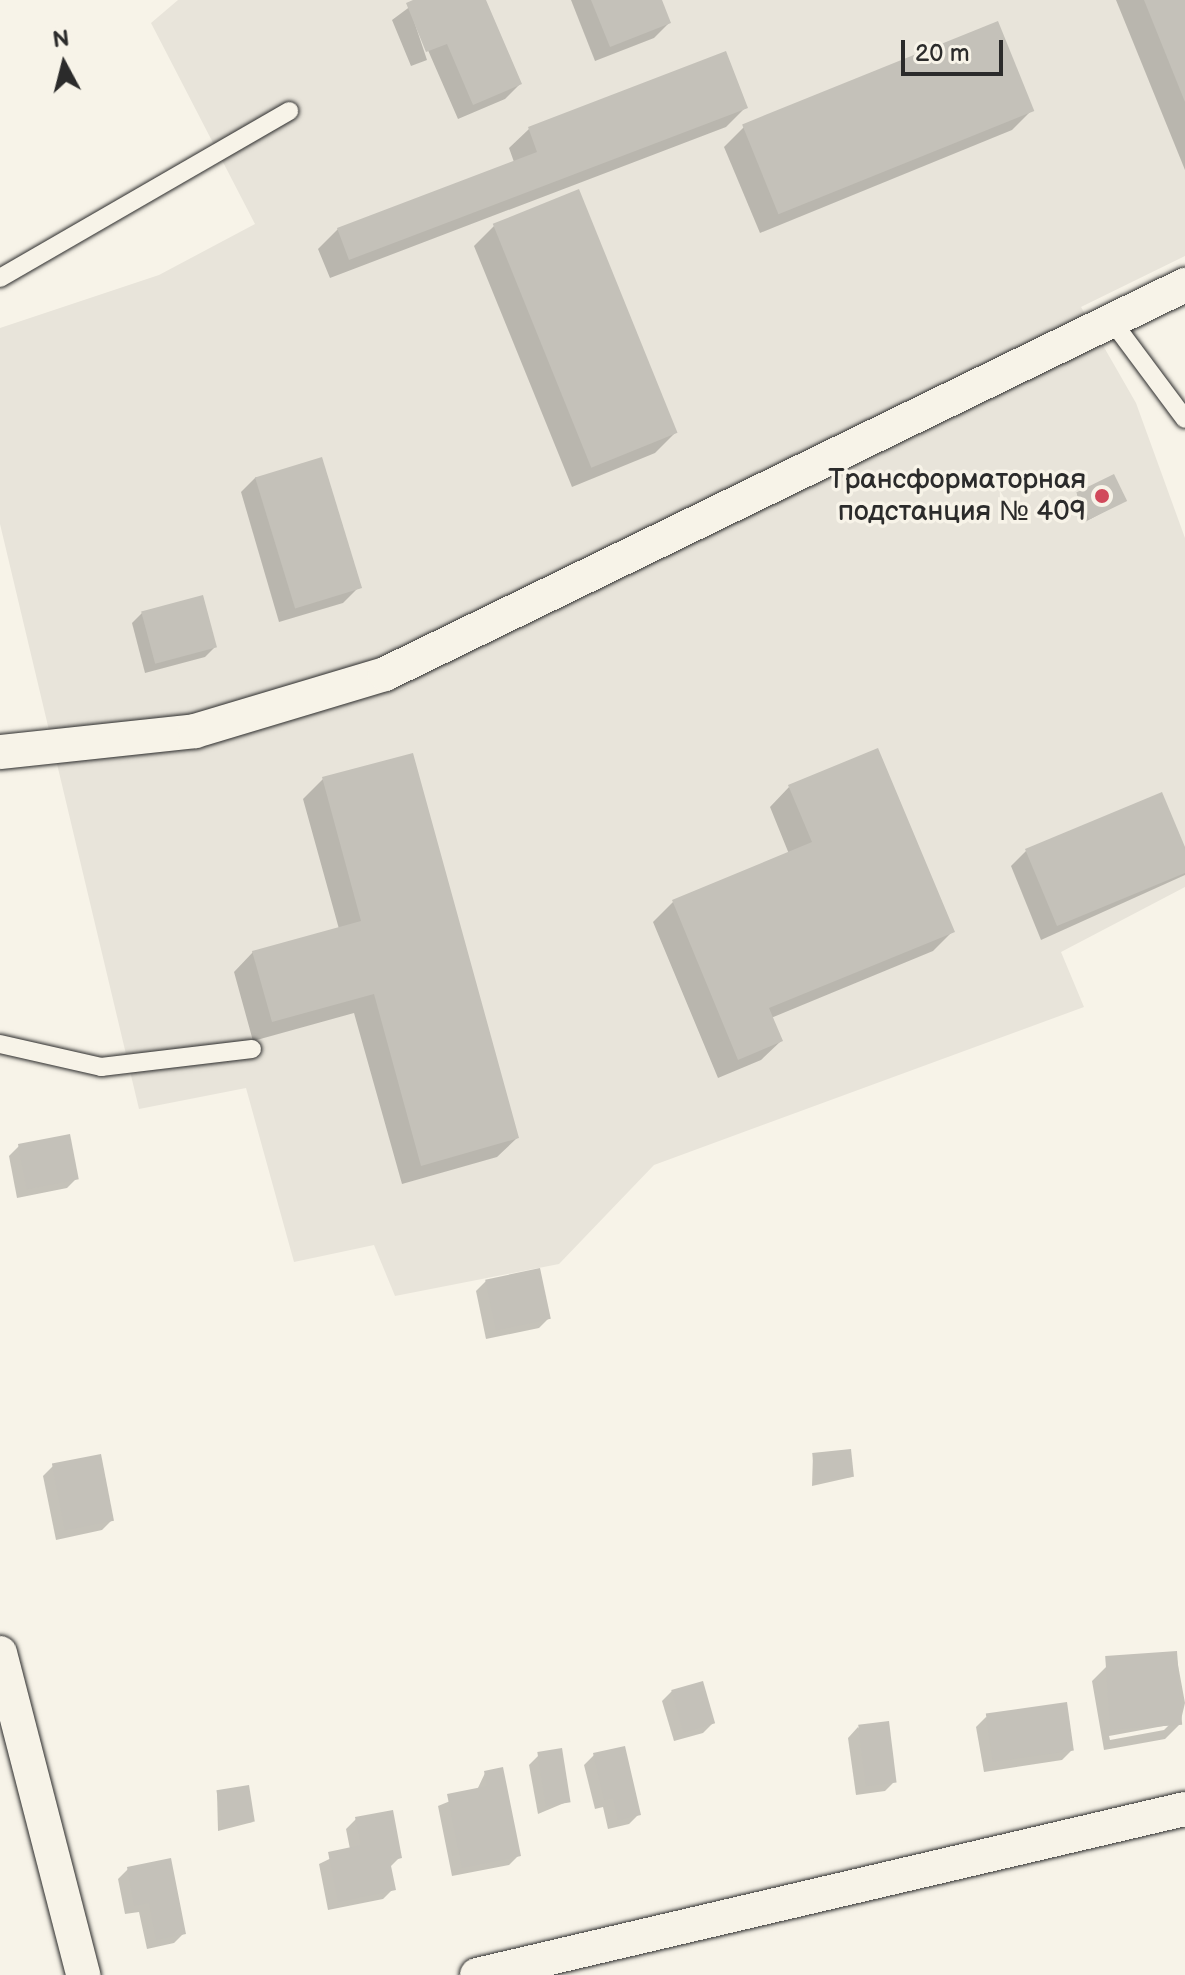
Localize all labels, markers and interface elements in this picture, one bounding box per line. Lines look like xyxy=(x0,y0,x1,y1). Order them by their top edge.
north arrow xyxy=(24,24,104,104)
scale bar xyxy=(905,24,1007,74)
text: N xyxy=(51,25,71,54)
text: 20 m xyxy=(915,39,970,68)
place label: Трансформаторная подстанция № 409 xyxy=(828,463,1086,529)
marker: Трансформаторная подстанция № 409 xyxy=(1093,487,1111,505)

